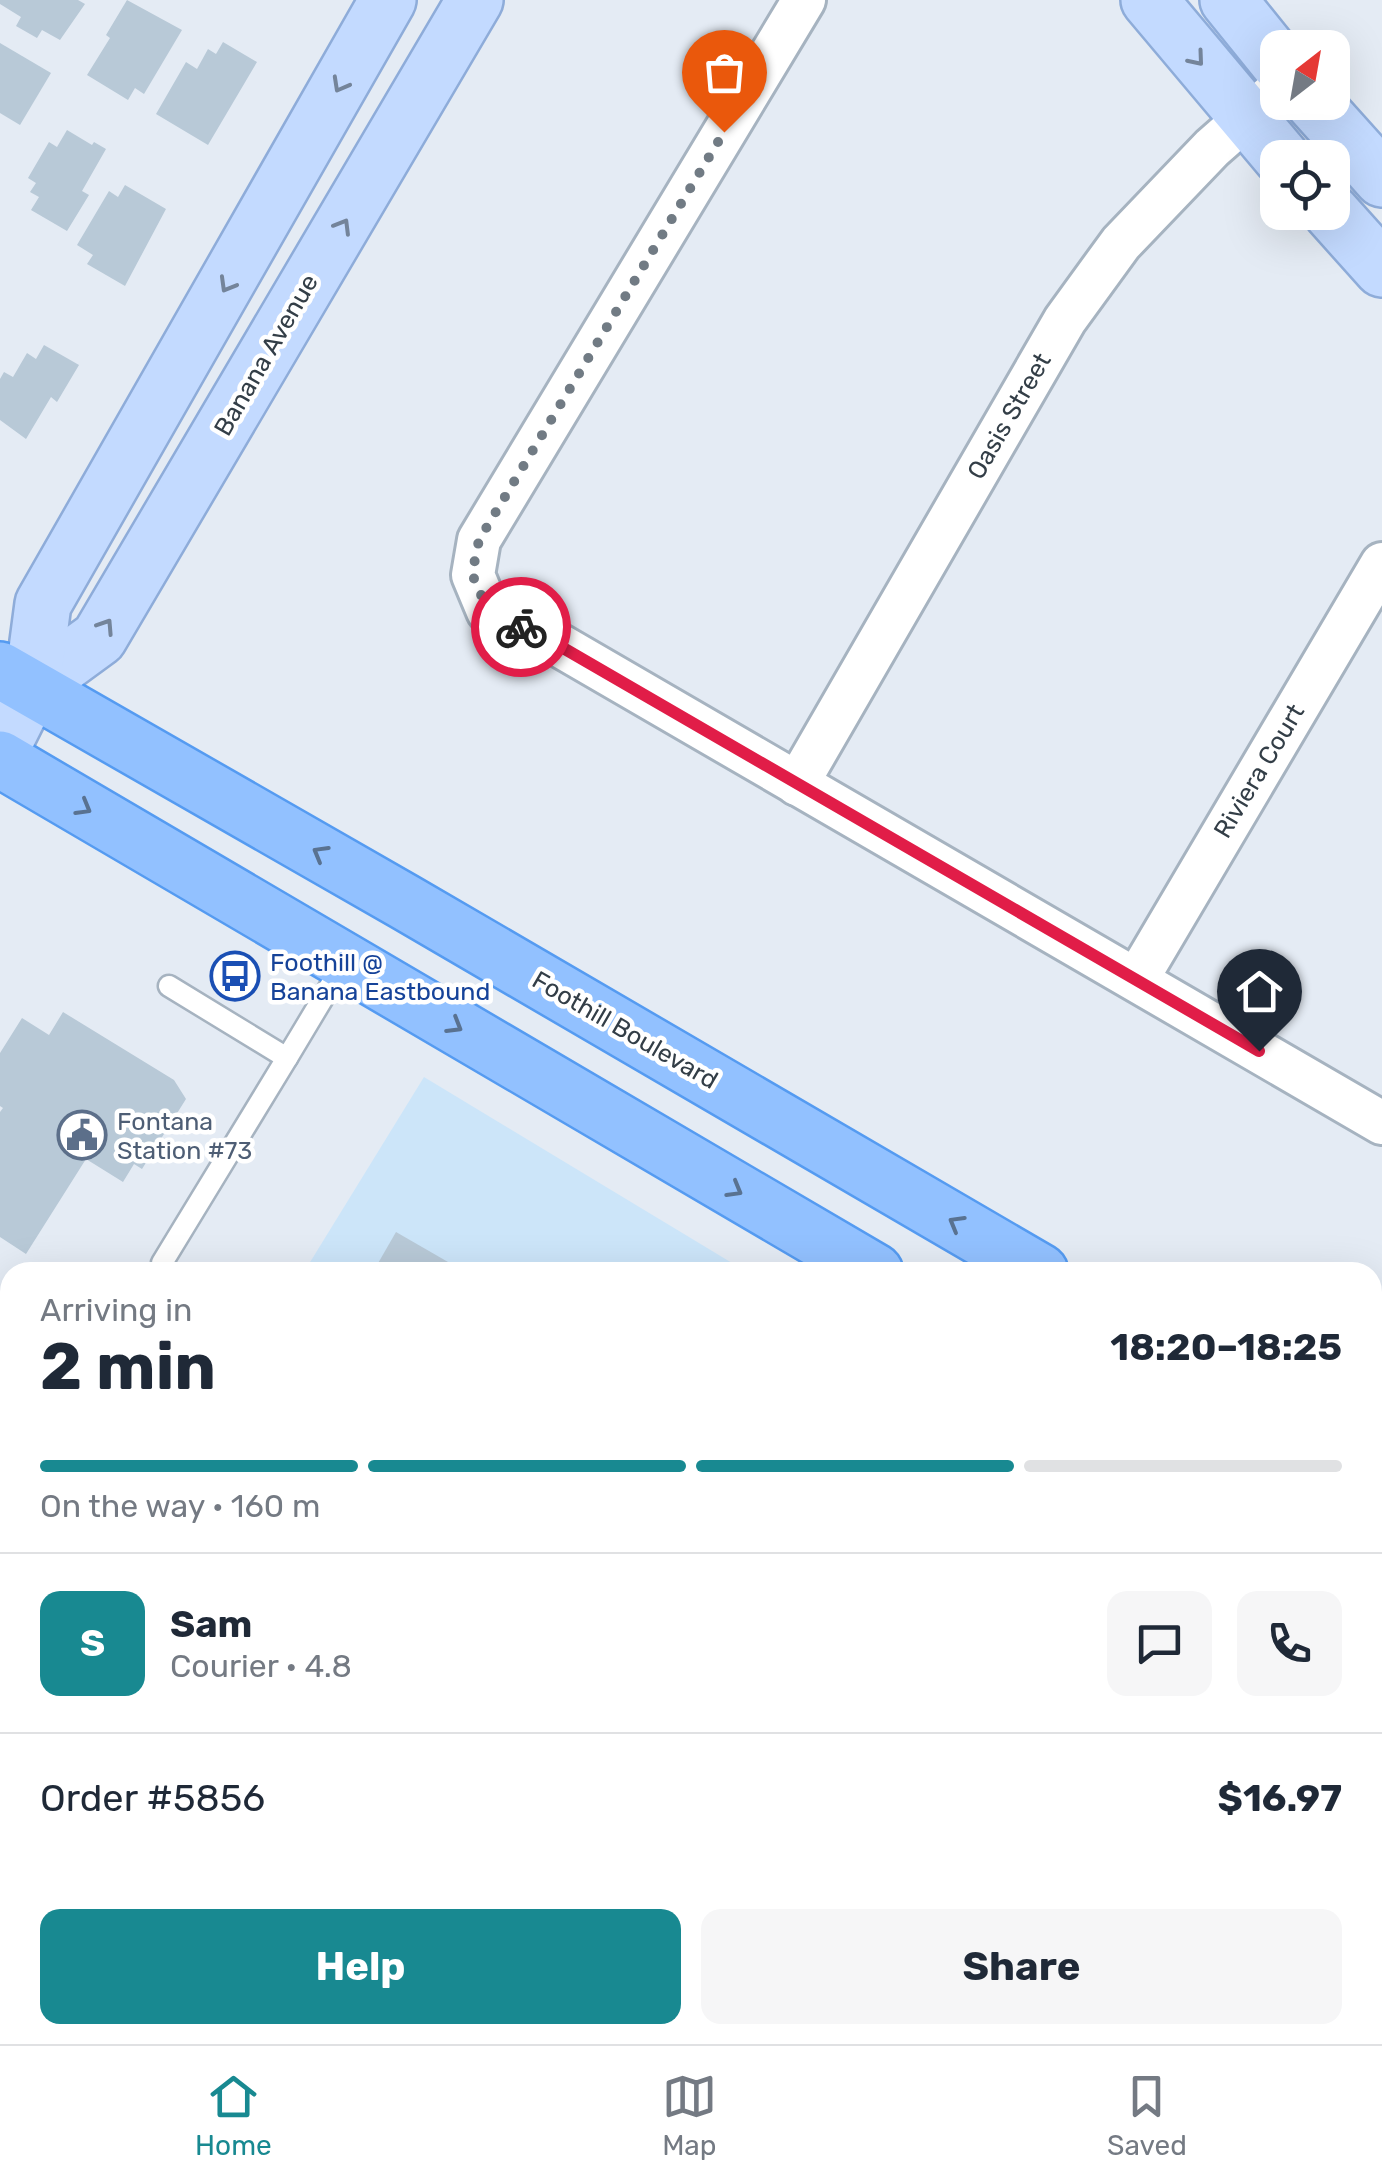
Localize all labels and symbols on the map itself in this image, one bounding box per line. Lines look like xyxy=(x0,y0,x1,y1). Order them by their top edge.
pin xyxy=(682,30,767,133)
north arrow xyxy=(1260,30,1350,120)
one-way arrow xyxy=(1186,48,1204,66)
one-way arrow xyxy=(333,74,353,92)
one-way arrow xyxy=(331,219,350,237)
street label: Banana Avenue xyxy=(208,269,324,441)
one-way arrow xyxy=(220,274,239,292)
street label: Oasis Street xyxy=(961,348,1057,484)
courier xyxy=(471,577,571,677)
one-way arrow xyxy=(93,618,112,636)
street label: Riviera Court xyxy=(1208,699,1310,843)
one-way arrow xyxy=(73,796,91,815)
one-way arrow xyxy=(313,846,331,866)
place label: Foothill @ Banana Eastbound xyxy=(270,948,490,1006)
pin xyxy=(1217,949,1302,1052)
bus stop icon: Foothill @ Banana Eastbound xyxy=(209,950,261,1002)
street label: Foothill Boulevard xyxy=(527,965,723,1095)
one-way arrow xyxy=(444,1014,462,1033)
place label: Fontana Station #73 xyxy=(117,1107,252,1165)
public building icon: Fontana Station #73 xyxy=(56,1109,108,1161)
one-way arrow xyxy=(724,1178,742,1198)
one-way arrow xyxy=(948,1216,966,1235)

